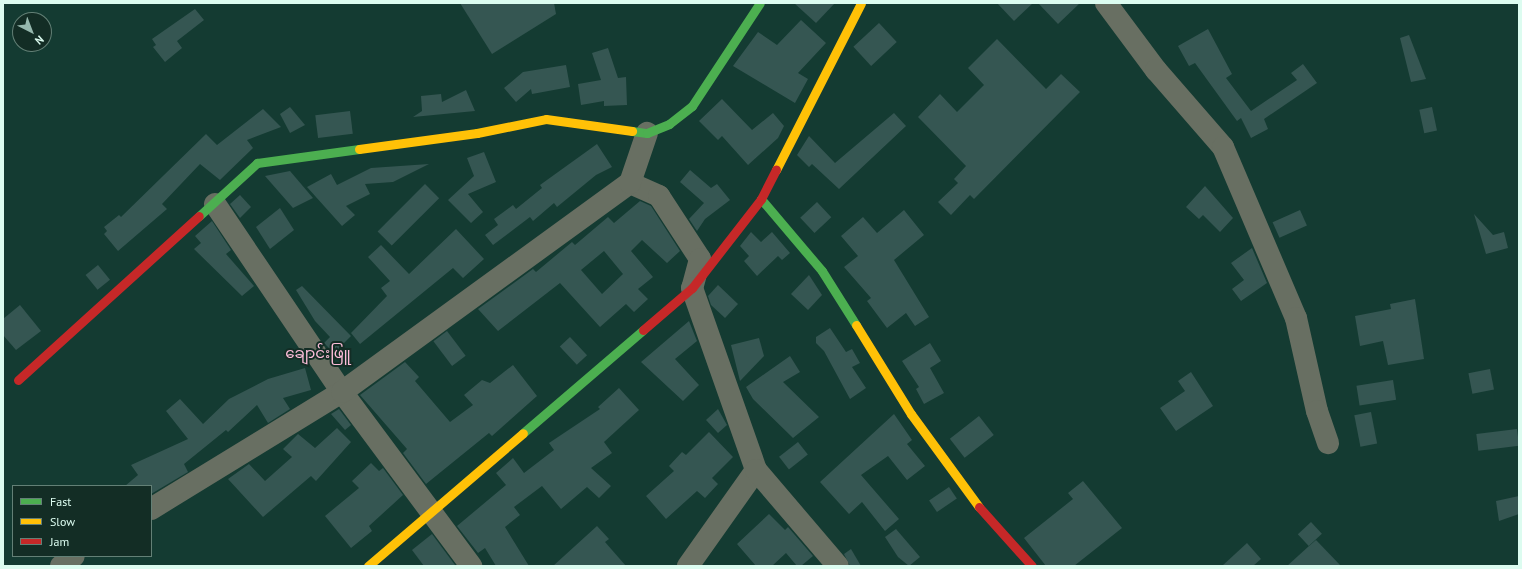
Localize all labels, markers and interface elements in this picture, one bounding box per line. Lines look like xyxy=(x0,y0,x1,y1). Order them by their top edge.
north arrow xyxy=(12,12,52,52)
text: N xyxy=(32,33,47,48)
district label: ချောင်းဖြူ xyxy=(285,344,351,362)
legend xyxy=(12,485,152,557)
text: Fast xyxy=(50,494,71,509)
text: Slow xyxy=(50,514,75,529)
text: Jam xyxy=(50,534,69,549)

